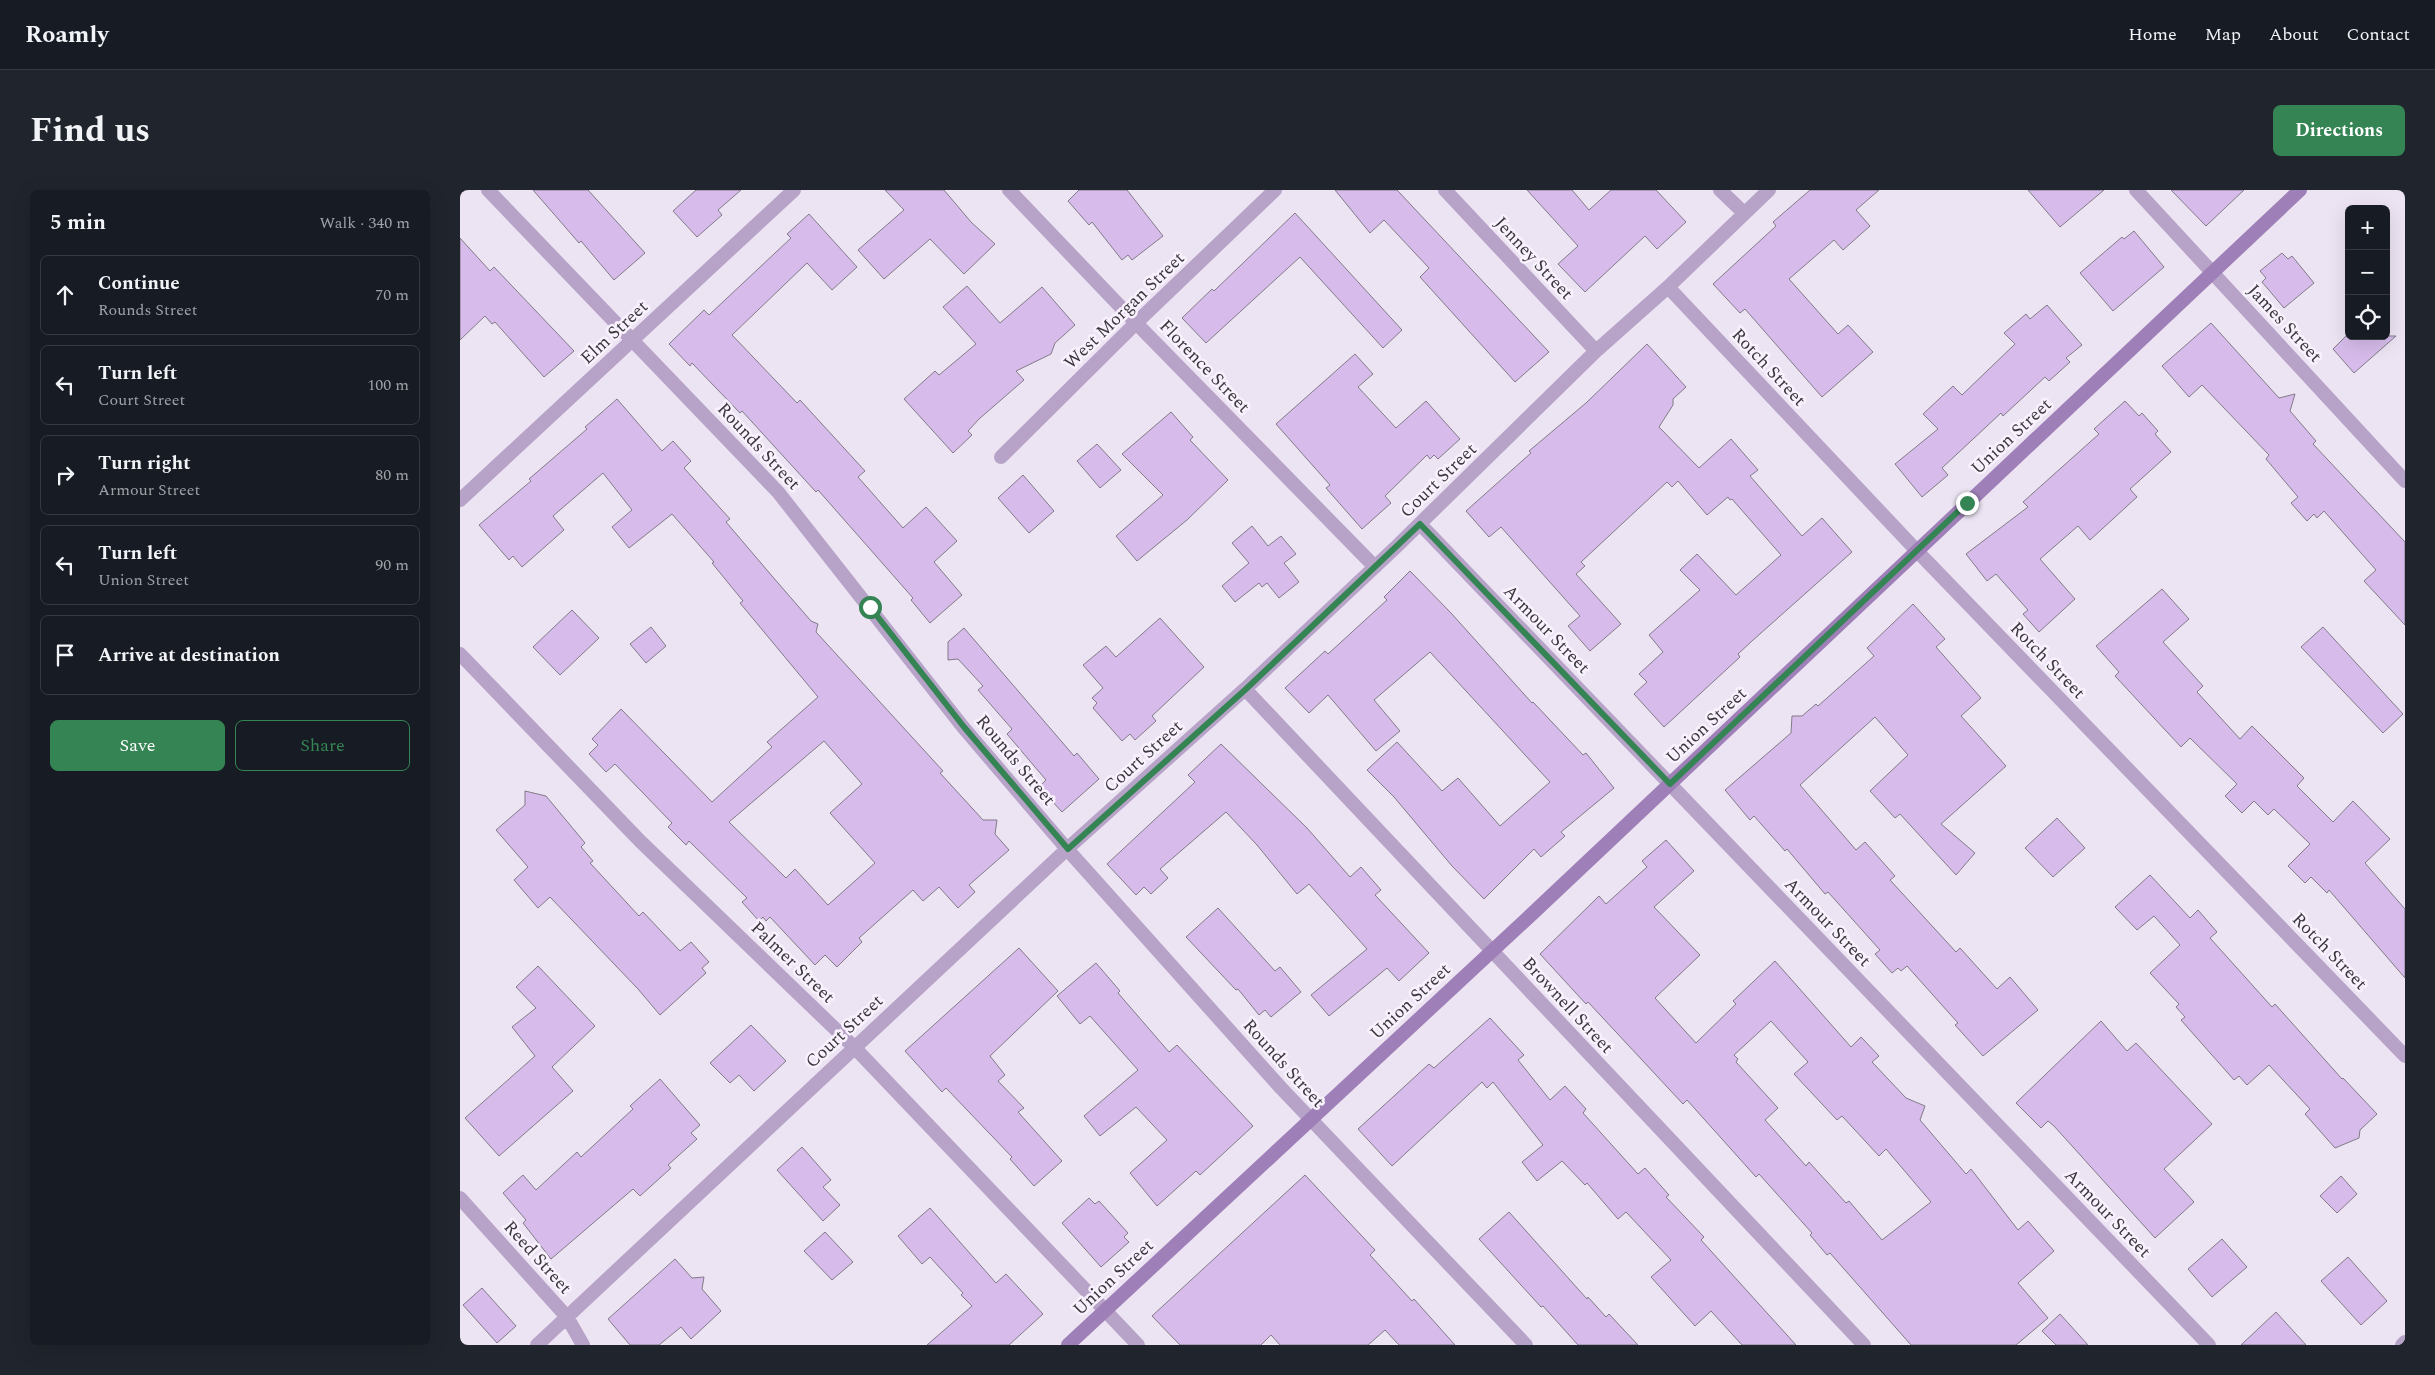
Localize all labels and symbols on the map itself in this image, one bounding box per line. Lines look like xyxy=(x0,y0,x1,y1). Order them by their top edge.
street label: Jenney Street xyxy=(1488,211,1579,306)
street label: West Morgan Street xyxy=(1058,245,1191,375)
street label: James Street xyxy=(2241,278,2328,369)
street label: Elm Street xyxy=(574,294,654,371)
street label: Florence Street xyxy=(1153,313,1256,419)
street label: Rotch Street xyxy=(1725,322,1812,413)
street label: Union Street xyxy=(1965,392,2058,481)
street label: Rounds Street xyxy=(711,396,807,496)
street label: Court Street xyxy=(1394,437,1483,524)
route end xyxy=(1956,492,1979,515)
street label: Armour Street xyxy=(1497,579,1596,680)
route start xyxy=(859,596,882,619)
street label: Rotch Street xyxy=(2004,615,2092,705)
street label: Union Street xyxy=(1660,681,1753,770)
street label: Rounds Street xyxy=(969,709,1062,812)
street label: Court Street xyxy=(1098,714,1189,799)
street label: Armour Street xyxy=(1778,872,1877,973)
street label: Rotch Street xyxy=(2286,906,2374,996)
street label: Palmer Street xyxy=(744,915,841,1010)
street label: Brownell Street xyxy=(1516,951,1620,1060)
street label: Union Street xyxy=(1364,957,1457,1046)
street label: Court Street xyxy=(799,988,889,1075)
street label: Rounds Street xyxy=(1236,1013,1331,1114)
street label: Armour Street xyxy=(2058,1163,2157,1264)
street label: Reed Street xyxy=(497,1214,578,1300)
street label: Union Street xyxy=(1067,1233,1160,1322)

